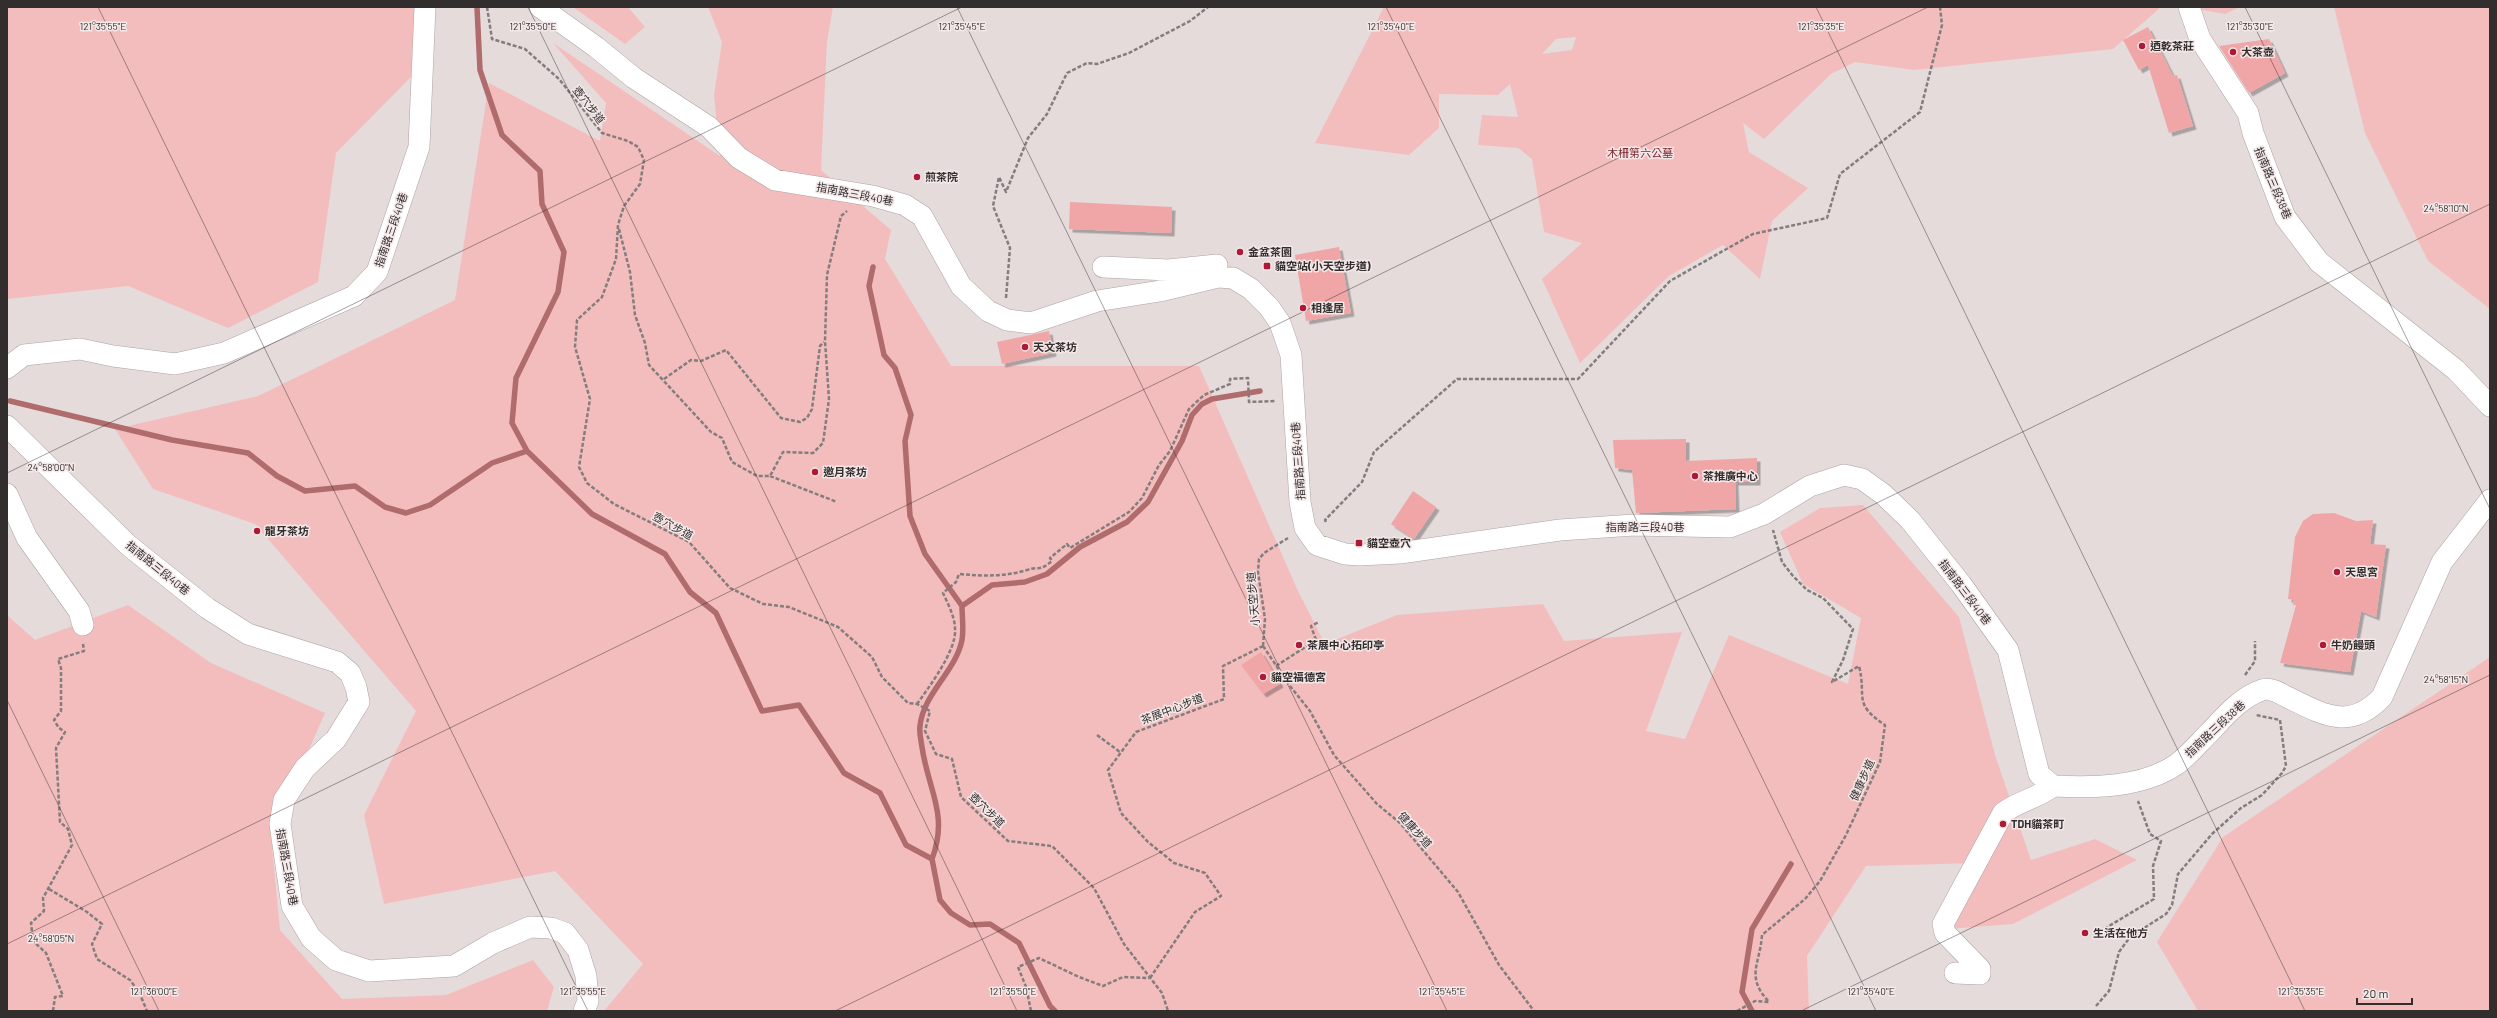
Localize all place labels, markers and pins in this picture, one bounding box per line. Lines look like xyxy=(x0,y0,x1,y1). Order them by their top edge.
place label: 迺乾茶莊 xyxy=(2150,39,2194,52)
marker: 迺乾茶莊 xyxy=(2137,41,2147,51)
place label: 大茶壺 xyxy=(2241,45,2274,58)
marker: 大茶壺 xyxy=(2228,47,2238,57)
place label: 煎茶院 xyxy=(925,170,958,183)
marker: 煎茶院 xyxy=(912,172,922,182)
place label: 金盆茶園 xyxy=(1248,245,1292,258)
marker: 金盆茶園 xyxy=(1235,247,1245,257)
place label: 貓空站(小天空步道) xyxy=(1275,259,1371,272)
marker: 貓空站(小天空步道) xyxy=(1262,261,1272,271)
place label: 相逢居 xyxy=(1311,301,1344,314)
marker: 相逢居 xyxy=(1298,303,1308,313)
place label: 天文茶坊 xyxy=(1033,340,1077,353)
marker: 天文茶坊 xyxy=(1020,342,1030,352)
place label: 邀月茶坊 xyxy=(823,465,867,478)
marker: 邀月茶坊 xyxy=(810,467,820,477)
place label: 茶推廣中心 xyxy=(1703,469,1758,482)
marker: 茶推廣中心 xyxy=(1690,471,1700,481)
place label: 龍牙茶坊 xyxy=(265,524,309,537)
marker: 龍牙茶坊 xyxy=(252,526,262,536)
place label: 貓空壺穴 xyxy=(1367,536,1411,549)
marker: 貓空壺穴 xyxy=(1354,538,1364,548)
place label: 天恩宮 xyxy=(2345,565,2378,578)
marker: 天恩宮 xyxy=(2332,567,2342,577)
place label: 茶展中心拓印亭 xyxy=(1307,638,1384,651)
place label: 牛奶饅頭 xyxy=(2331,638,2375,651)
marker: 茶展中心拓印亭 xyxy=(1294,640,1304,650)
marker: 牛奶饅頭 xyxy=(2318,640,2328,650)
place label: 貓空福德宮 xyxy=(1271,670,1326,683)
marker: 貓空福德宮 xyxy=(1258,672,1268,682)
place label: TDH貓茶町 xyxy=(2011,817,2064,830)
marker: TDH貓茶町 xyxy=(1998,819,2008,829)
place label: 生活在他方 xyxy=(2093,926,2148,939)
marker: 生活在他方 xyxy=(2080,928,2090,938)

